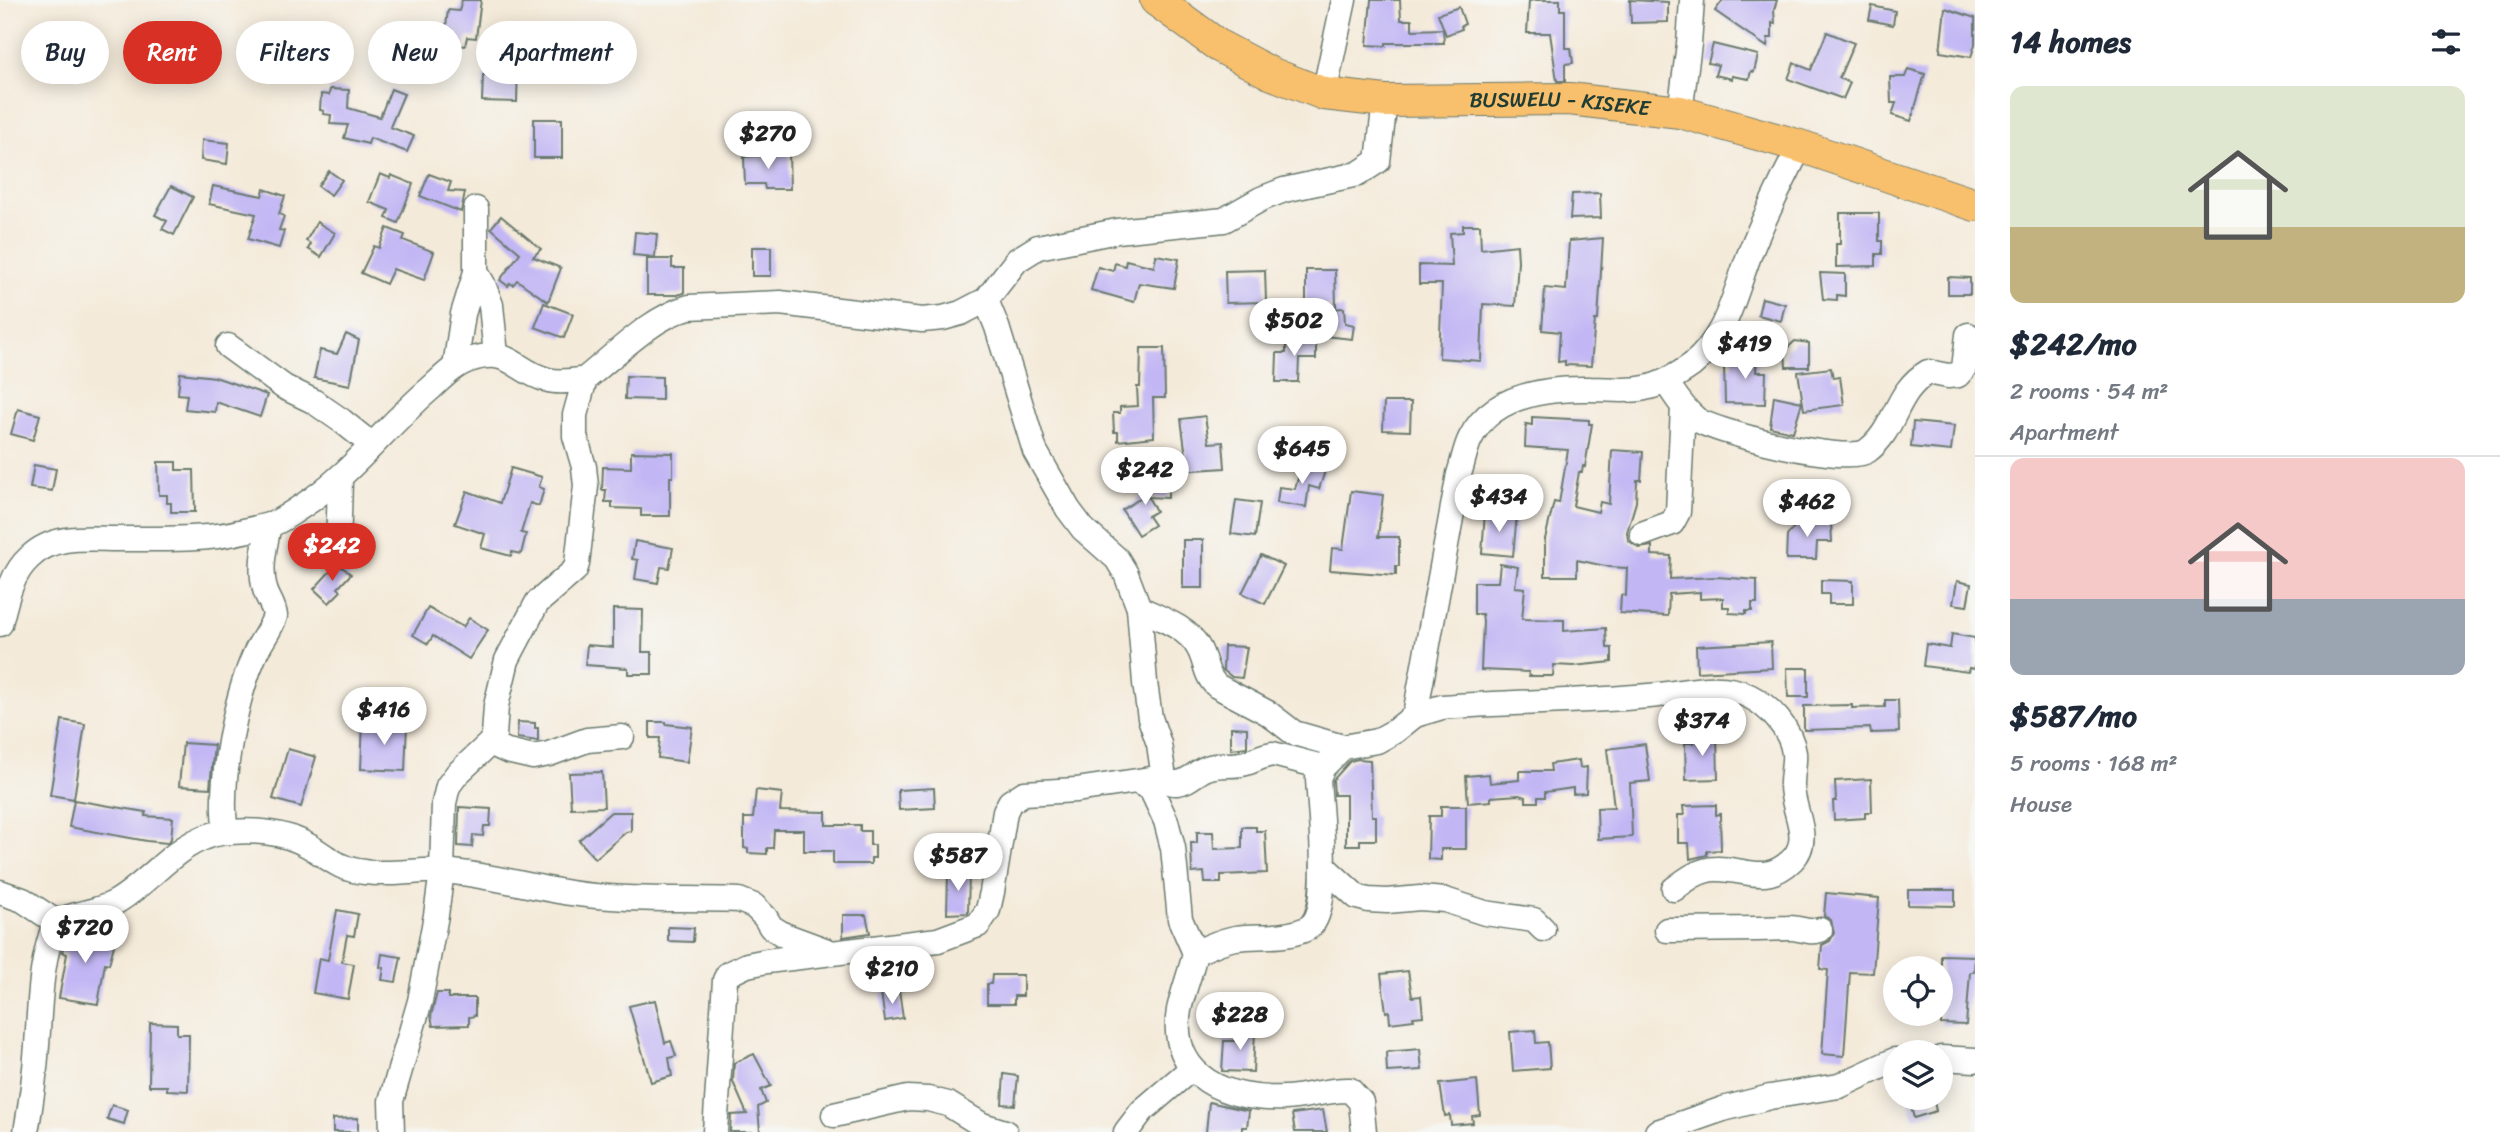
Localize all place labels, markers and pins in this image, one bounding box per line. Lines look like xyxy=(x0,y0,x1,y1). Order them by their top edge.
pin: $270 xyxy=(727,111,809,171)
pin: $502 xyxy=(1253,298,1335,358)
pin: $419 xyxy=(1704,322,1786,381)
pin: $645 xyxy=(1261,426,1343,486)
pin: $242 xyxy=(1104,448,1186,507)
pin: $434 xyxy=(1458,475,1540,534)
pin: $462 xyxy=(1766,480,1848,539)
pin: $242 xyxy=(291,524,373,583)
pin: $416 xyxy=(343,688,425,747)
pin: $374 xyxy=(1661,698,1743,758)
pin: $587 xyxy=(917,834,999,893)
pin: $720 xyxy=(44,906,126,965)
pin: $210 xyxy=(851,946,933,1006)
pin: $228 xyxy=(1199,992,1281,1052)

